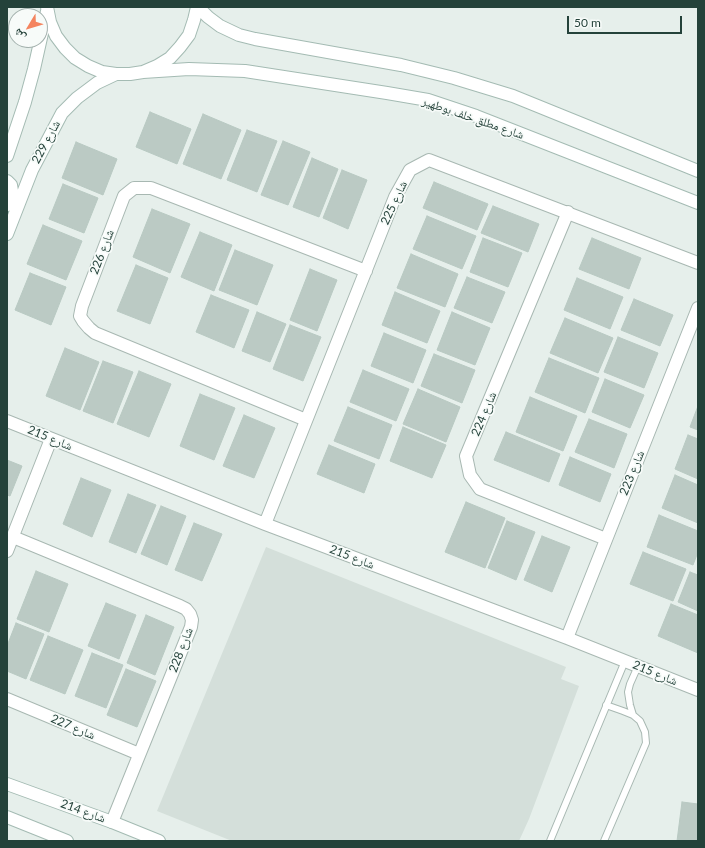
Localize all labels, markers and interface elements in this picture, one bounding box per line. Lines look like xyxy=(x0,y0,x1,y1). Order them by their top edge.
north arrow xyxy=(8,8,48,48)
scale bar xyxy=(569,8,684,34)
text: 50 m xyxy=(574,15,601,30)
text: ش xyxy=(10,26,28,44)
street label: شارع مطلق خلف بوطهير xyxy=(420,94,526,142)
street label: شارع 229 xyxy=(29,118,63,166)
street label: شارع 225 xyxy=(378,179,410,227)
street label: شارع 226 xyxy=(87,228,117,276)
street label: شارع 224 xyxy=(468,390,500,438)
street label: شارع 215 xyxy=(26,423,74,453)
street label: شارع 223 xyxy=(617,449,647,497)
street label: شارع 215 xyxy=(328,542,376,572)
street label: شارع 228 xyxy=(166,626,196,674)
street label: شارع 215 xyxy=(631,658,679,688)
street label: شارع 227 xyxy=(49,711,97,743)
street label: شارع 214 xyxy=(59,796,107,826)

